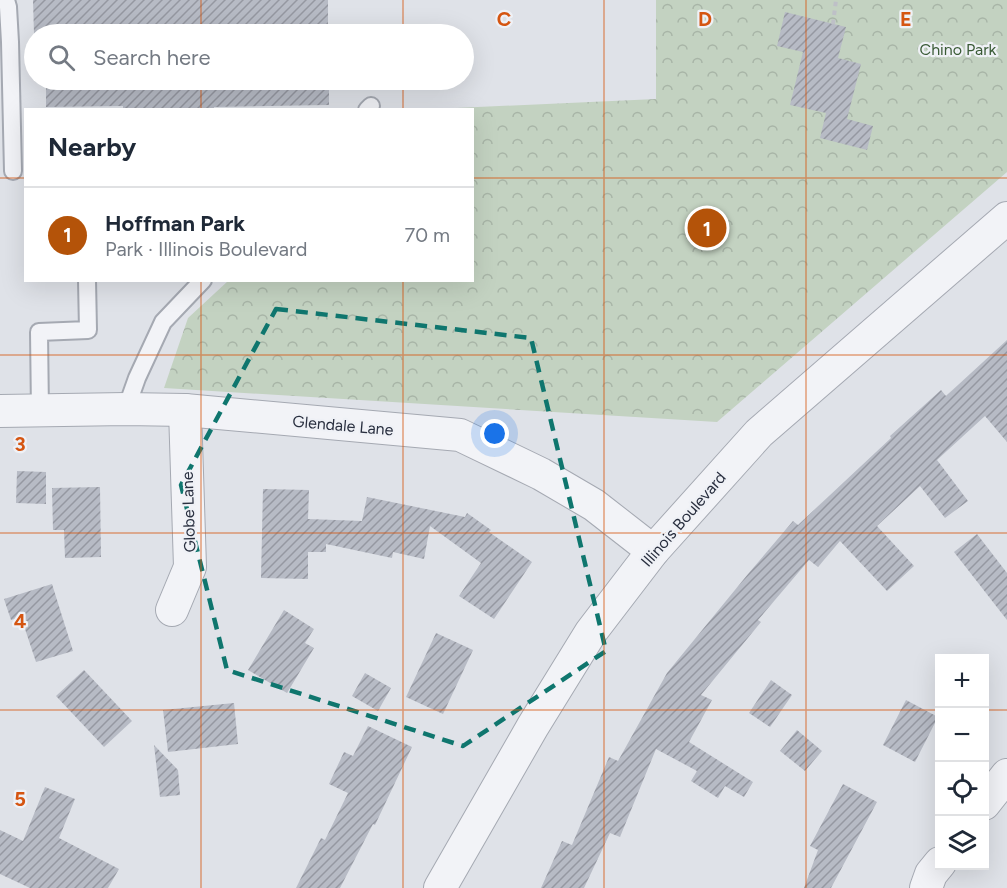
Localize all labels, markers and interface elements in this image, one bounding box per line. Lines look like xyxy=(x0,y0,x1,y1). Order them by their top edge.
text: C xyxy=(497,7,511,31)
text: D xyxy=(698,7,712,31)
text: E xyxy=(900,7,912,31)
search box xyxy=(24,24,474,90)
park label: Chino Park xyxy=(920,40,997,59)
icon: search xyxy=(45,41,78,74)
text: Search here xyxy=(93,44,211,71)
text: Nearby xyxy=(48,131,136,163)
pin: 1 xyxy=(688,206,726,250)
text: Hoffman Park xyxy=(105,210,245,237)
text: 1 xyxy=(63,223,72,247)
text: 70 m xyxy=(404,223,450,247)
text: Park · Illinois Boulevard xyxy=(105,237,307,261)
street label: Glendale Lane xyxy=(292,412,394,439)
your location xyxy=(480,419,509,448)
text: 3 xyxy=(14,432,26,456)
street label: Illinois Boulevard xyxy=(637,468,730,571)
street label: Globe Lane xyxy=(178,471,199,553)
text: 4 xyxy=(14,609,27,633)
map controls xyxy=(935,654,989,870)
button: + xyxy=(935,654,989,708)
button: − xyxy=(935,708,989,762)
button: locate xyxy=(935,762,989,816)
text: 5 xyxy=(14,787,26,811)
button: layers xyxy=(935,816,989,870)

